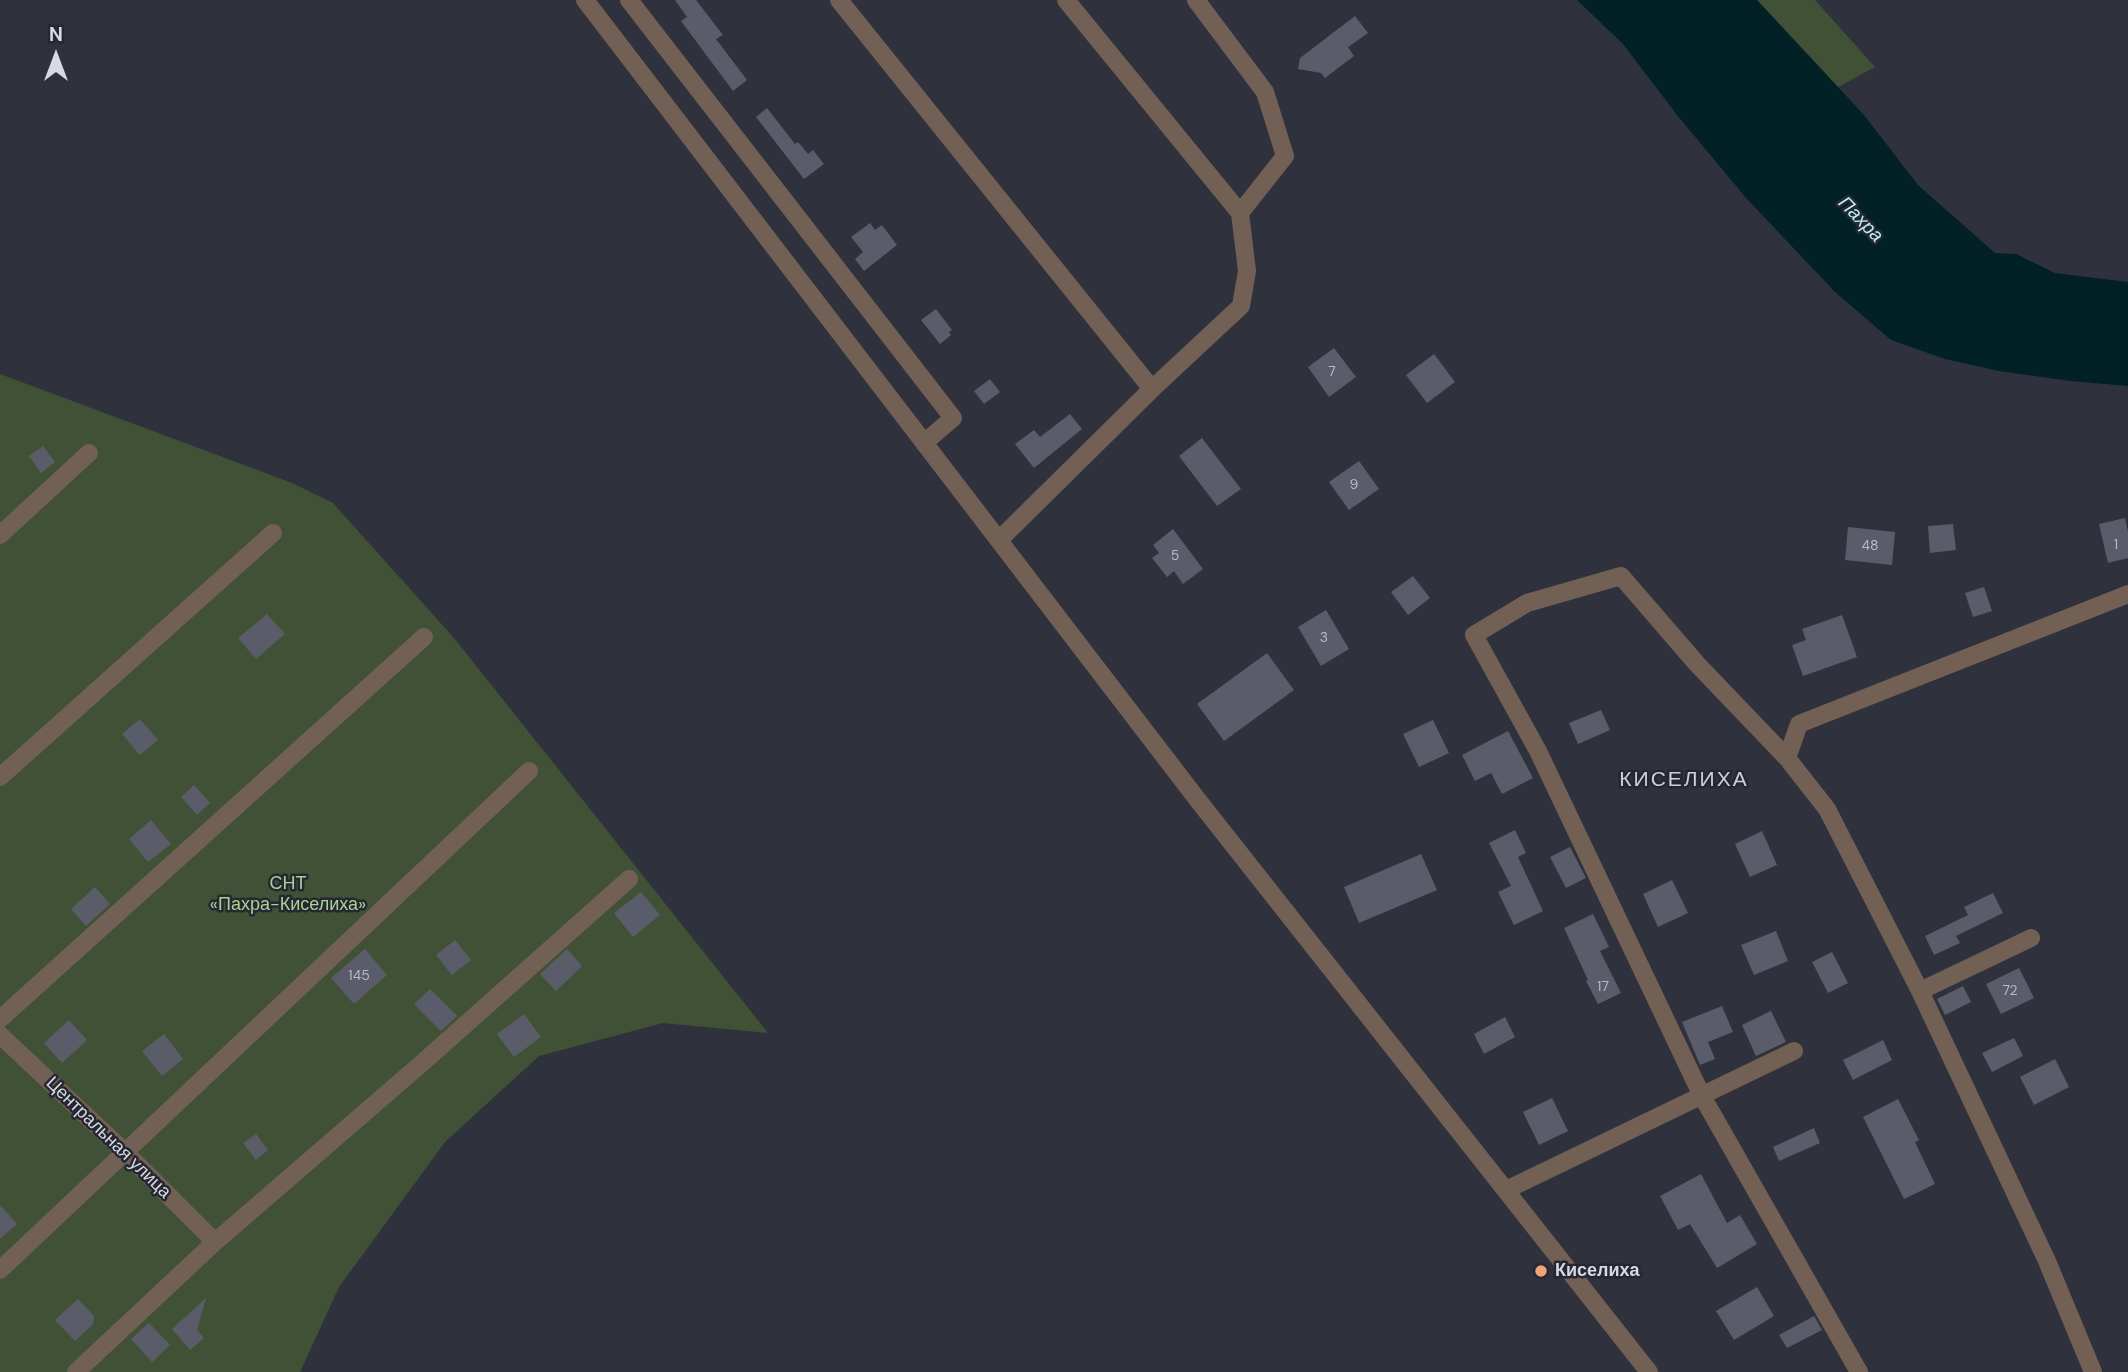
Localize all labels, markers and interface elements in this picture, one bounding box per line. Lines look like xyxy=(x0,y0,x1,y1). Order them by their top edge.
north arrow xyxy=(21,21,91,91)
text: N xyxy=(49,22,63,47)
water label: Пахра xyxy=(1833,192,1887,248)
house number: 7 xyxy=(1328,364,1336,380)
house number: 9 xyxy=(1350,477,1358,493)
house number: 1 xyxy=(2114,537,2118,553)
house number: 48 xyxy=(1861,538,1879,554)
house number: 5 xyxy=(1171,548,1179,564)
house number: 3 xyxy=(1320,630,1328,646)
district label: КИСЕЛИХА xyxy=(1620,767,1748,793)
park label: СНТ «Пахра-Киселиха» xyxy=(210,873,366,916)
house number: 145 xyxy=(348,968,370,984)
house number: 17 xyxy=(1597,979,1609,995)
house number: 72 xyxy=(2002,983,2018,999)
street label: Центральная улица xyxy=(41,1073,175,1203)
place label: Киселиха xyxy=(1555,1260,1640,1282)
marker: Киселиха xyxy=(1533,1263,1549,1279)

